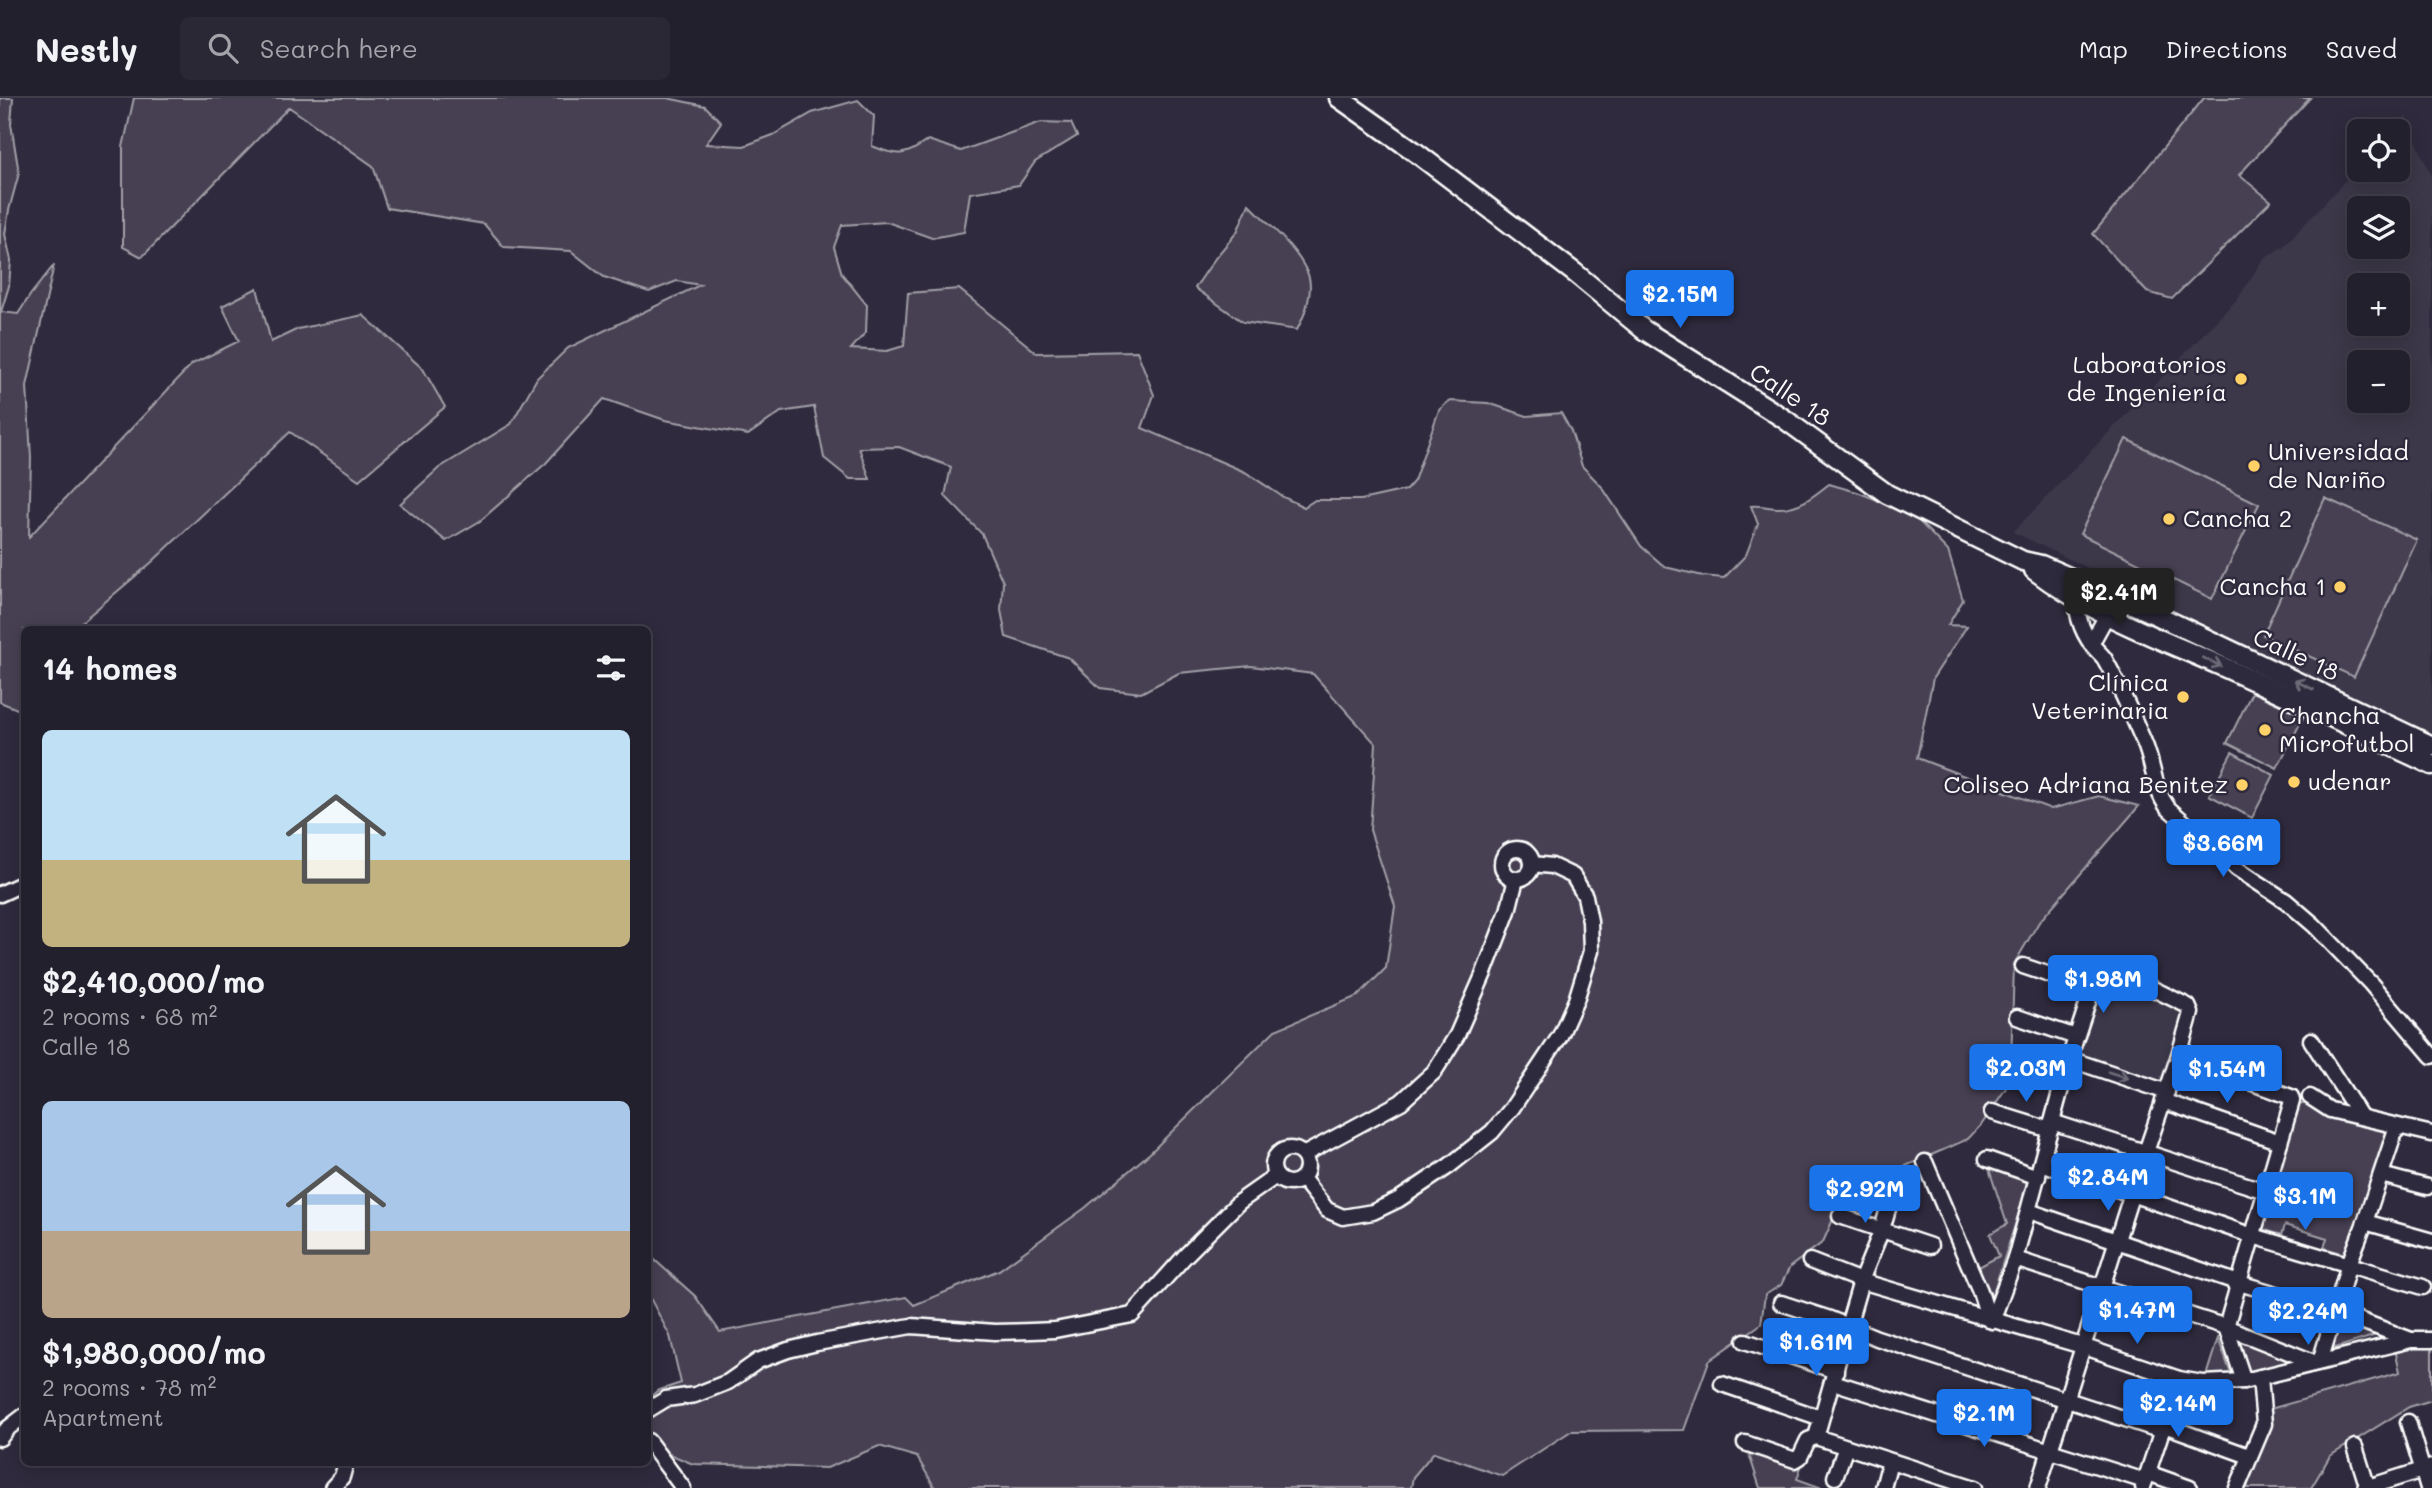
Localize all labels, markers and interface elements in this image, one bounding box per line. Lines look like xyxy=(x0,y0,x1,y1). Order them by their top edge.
search box xyxy=(180,17,670,80)
text: Nestly xyxy=(35,27,138,70)
icon: search xyxy=(204,29,242,67)
text: Search here xyxy=(260,31,418,65)
text: Map xyxy=(2079,33,2128,64)
text: Directions xyxy=(2166,33,2288,64)
text: Saved xyxy=(2326,33,2397,64)
map controls xyxy=(2347,119,2410,413)
button: locate xyxy=(2347,119,2410,182)
button: layers xyxy=(2347,196,2410,259)
pin: $2.15M xyxy=(1623,271,1737,330)
button: + xyxy=(2347,273,2410,336)
text: $2.15M xyxy=(1642,278,1718,308)
place label: Laboratorios de Ingeniería xyxy=(2067,348,2227,407)
button: − xyxy=(2347,350,2410,413)
street label: Calle 18 xyxy=(1744,355,1838,432)
marker: Laboratorios de Ingeniería xyxy=(2233,371,2249,387)
place label: Universidad de Nariño xyxy=(2268,435,2409,494)
marker: Universidad de Nariño xyxy=(2246,458,2262,474)
place label: Cancha 2 xyxy=(2183,502,2292,533)
marker: Cancha 2 xyxy=(2161,511,2177,527)
pin: $2.41M xyxy=(2062,568,2176,628)
place label: Cancha 1 xyxy=(2220,570,2326,601)
text: $2.41M xyxy=(2080,576,2158,606)
marker: Cancha 1 xyxy=(2332,579,2348,595)
street label: Calle 18 xyxy=(2248,620,2345,687)
text: 14 homes xyxy=(42,648,178,688)
icon: filters xyxy=(592,649,630,687)
one-way arrow xyxy=(2201,656,2222,669)
place label: Clínica Veterinaria xyxy=(2031,666,2169,725)
one-way arrow xyxy=(2294,678,2315,692)
marker: Clínica Veterinaria xyxy=(2175,689,2191,705)
place label: Chancha Microfutbol xyxy=(2279,699,2414,758)
marker: Chancha Microfutbol xyxy=(2257,722,2273,738)
place label: udenar xyxy=(2308,765,2392,796)
place label: Coliseo Adriana Benitez xyxy=(1944,768,2228,799)
marker: udenar xyxy=(2286,774,2302,790)
icon: home xyxy=(273,776,399,902)
marker: Coliseo Adriana Benitez xyxy=(2234,777,2250,793)
pin: $3.66M xyxy=(2166,820,2280,879)
text: $3.66M xyxy=(2182,827,2264,857)
pin: $1.98M xyxy=(2046,956,2160,1015)
text: $2,410,000/mo xyxy=(42,961,265,1001)
text: $1.98M xyxy=(2064,963,2142,993)
text: 2 rooms · 68 m² xyxy=(42,1001,217,1031)
text: Calle 18 xyxy=(42,1031,130,1061)
pin: $2.03M xyxy=(1969,1044,2083,1104)
pin: $1.54M xyxy=(2170,1046,2284,1105)
text: $2.03M xyxy=(1985,1052,2067,1082)
text: $1.54M xyxy=(2188,1053,2266,1083)
one-way arrow xyxy=(2107,1069,2129,1082)
icon: home xyxy=(273,1147,399,1273)
pin: $2.84M xyxy=(2051,1154,2165,1213)
text: $2.84M xyxy=(2067,1161,2149,1191)
pin: $2.92M xyxy=(1808,1166,1922,1225)
pin: $3.1M xyxy=(2256,1172,2354,1232)
text: $2.92M xyxy=(1825,1173,1905,1203)
text: $3.1M xyxy=(2273,1180,2337,1210)
pin: $1.47M xyxy=(2080,1286,2194,1346)
pin: $2.24M xyxy=(2251,1288,2365,1347)
text: $1.47M xyxy=(2098,1294,2176,1324)
text: $2.24M xyxy=(2268,1295,2348,1325)
pin: $1.61M xyxy=(1759,1318,1873,1378)
text: $1.61M xyxy=(1779,1326,1853,1356)
text: $1,980,000/mo xyxy=(42,1332,266,1372)
text: 2 rooms · 78 m² xyxy=(42,1372,216,1402)
pin: $2.14M xyxy=(2121,1380,2235,1439)
text: $2.14M xyxy=(2139,1387,2217,1417)
pin: $2.1M xyxy=(1935,1390,2033,1449)
text: $2.1M xyxy=(1953,1397,2015,1427)
text: Apartment xyxy=(42,1402,164,1432)

